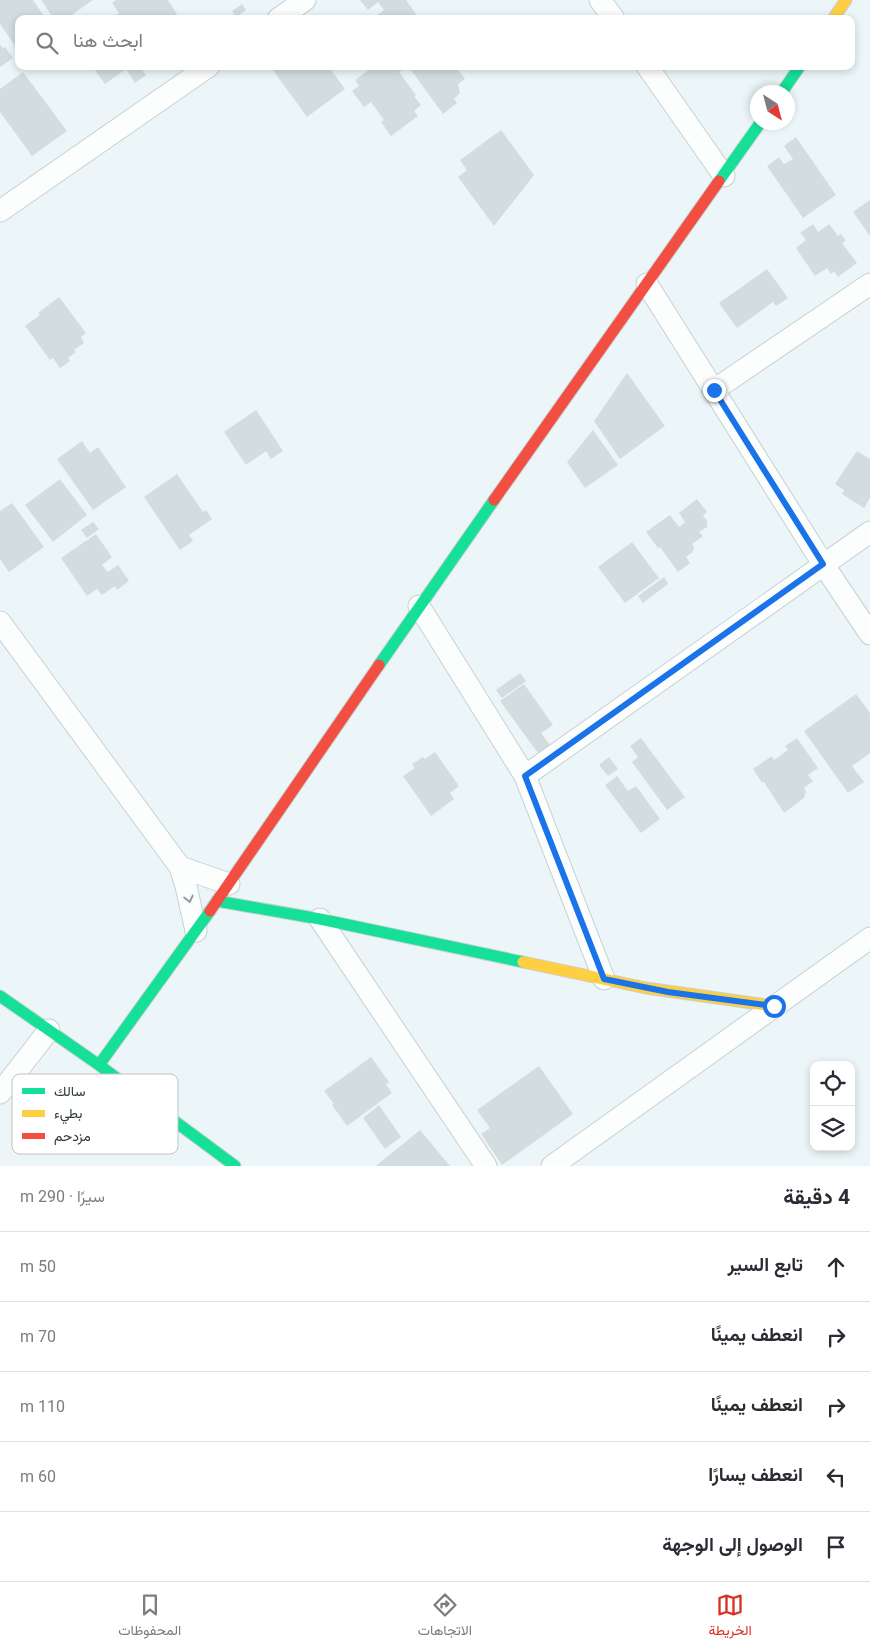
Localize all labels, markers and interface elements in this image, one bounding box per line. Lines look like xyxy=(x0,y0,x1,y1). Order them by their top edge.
search box xyxy=(15,15,855,70)
icon: search xyxy=(33,29,61,57)
text: ابحث هنا xyxy=(73,29,143,52)
north arrow xyxy=(750,85,795,130)
route end xyxy=(703,379,726,402)
one-way arrow xyxy=(183,894,194,903)
route start xyxy=(763,995,786,1018)
map controls xyxy=(810,1061,855,1151)
button: locate xyxy=(810,1061,855,1106)
legend xyxy=(12,1074,178,1154)
text: سالك xyxy=(54,1083,85,1099)
text: بطيء xyxy=(54,1105,82,1125)
button: layers xyxy=(810,1106,855,1151)
text: مزدحم xyxy=(54,1128,91,1145)
text: 4 دقيقة xyxy=(783,1185,850,1209)
text: سيرًا · 290 m xyxy=(20,1187,105,1206)
text: تابع السير xyxy=(727,1253,803,1276)
icon: ahead xyxy=(822,1253,850,1281)
text: 50 m xyxy=(20,1257,56,1276)
text: انعطف يمينًا xyxy=(711,1323,803,1346)
icon: right xyxy=(822,1323,850,1351)
text: 70 m xyxy=(20,1327,56,1346)
text: انعطف يمينًا xyxy=(711,1393,803,1416)
icon: right xyxy=(822,1393,850,1421)
text: 110 m xyxy=(20,1397,65,1416)
text: انعطف يسارًا xyxy=(708,1463,803,1486)
icon: left xyxy=(822,1463,850,1491)
text: 60 m xyxy=(20,1467,56,1486)
text: الوصول إلى الوجهة xyxy=(662,1533,803,1556)
icon: arrive xyxy=(822,1533,850,1561)
tab: المحفوظات xyxy=(118,1591,181,1643)
tab: الاتجاهات xyxy=(418,1591,472,1643)
tab: الخريطة xyxy=(708,1591,752,1643)

